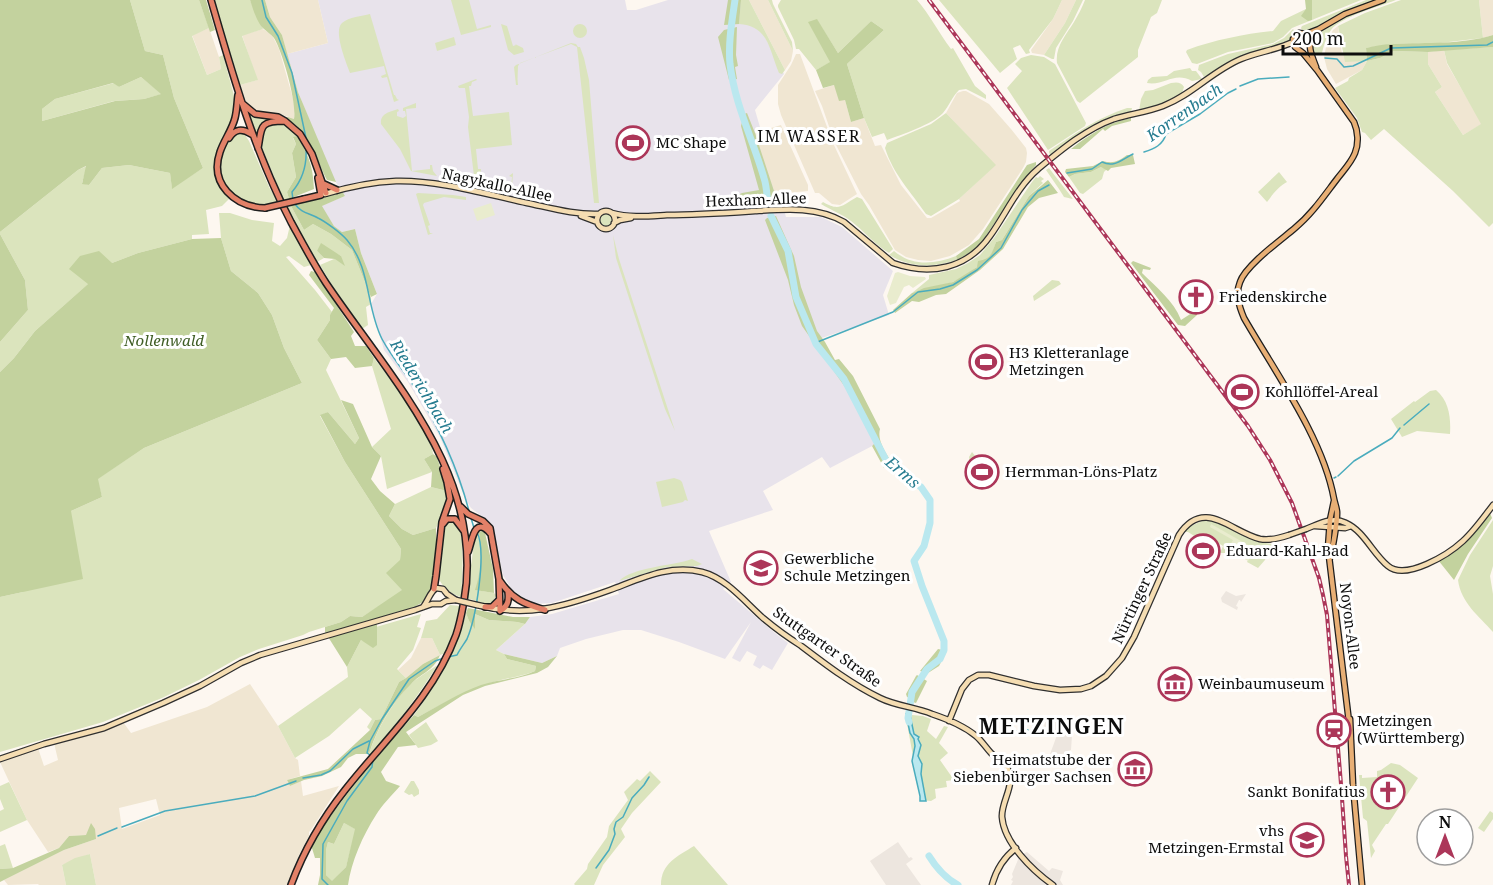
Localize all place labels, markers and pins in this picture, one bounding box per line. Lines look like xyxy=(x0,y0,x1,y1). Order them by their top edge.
sports icon: MC Shape xyxy=(615,125,651,161)
place label: MC Shape xyxy=(656,132,727,152)
church icon: Friedenskirche xyxy=(1178,279,1214,315)
place label: Friedenskirche xyxy=(1219,286,1327,306)
place label: H3 Kletteranlage Metzingen xyxy=(1009,342,1129,379)
sports icon: H3 Kletteranlage Metzingen xyxy=(968,344,1004,380)
sports icon: Kohllöffel-Areal xyxy=(1224,374,1260,410)
place label: Kohllöffel-Areal xyxy=(1265,381,1378,401)
sports icon: Hermman-Löns-Platz xyxy=(964,454,1000,490)
place label: Hermman-Löns-Platz xyxy=(1005,461,1157,481)
sports icon: Eduard-Kahl-Bad xyxy=(1185,533,1221,569)
place label: Eduard-Kahl-Bad xyxy=(1226,540,1349,560)
place label: Gewerbliche Schule Metzingen xyxy=(784,548,911,585)
school or university icon: Gewerbliche Schule Metzingen xyxy=(743,550,779,586)
museum icon: Weinbaumuseum xyxy=(1157,666,1193,702)
place label: Weinbaumuseum xyxy=(1198,673,1325,693)
place label: Metzingen (Württemberg) xyxy=(1357,710,1465,747)
station icon: Metzingen (Württemberg) xyxy=(1316,712,1352,748)
place label: Heimatstube der Siebenbürger Sachsen xyxy=(953,749,1112,786)
museum icon: Heimatstube der Siebenbürger Sachsen xyxy=(1117,751,1153,787)
church icon: Sankt Bonifatius xyxy=(1370,774,1406,810)
place label: Sankt Bonifatius xyxy=(1247,781,1365,801)
place label: vhs Metzingen-Ermstal xyxy=(1148,820,1284,857)
school or university icon: vhs Metzingen-Ermstal xyxy=(1289,822,1325,858)

